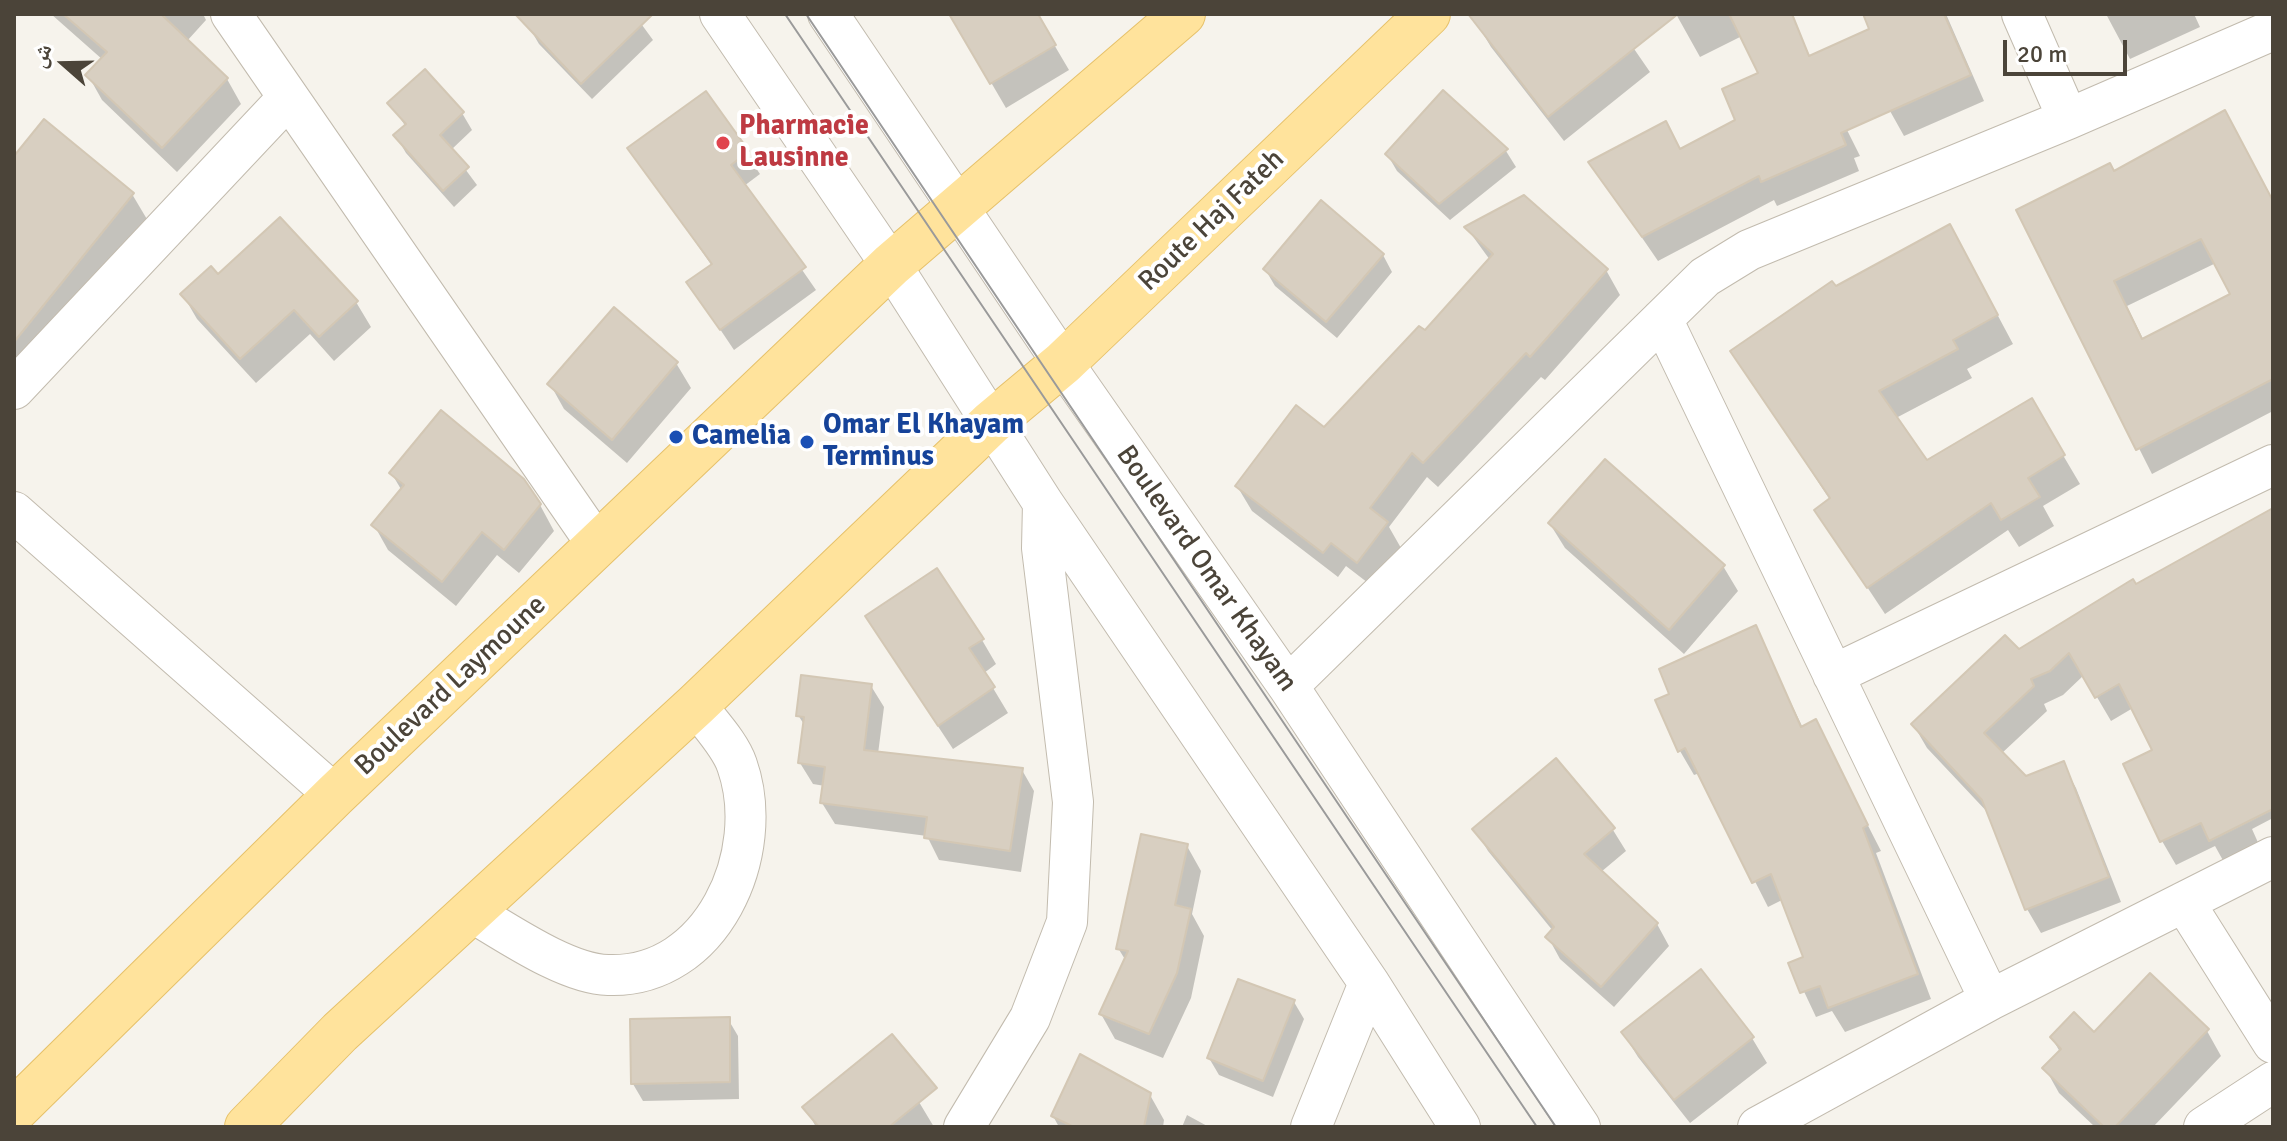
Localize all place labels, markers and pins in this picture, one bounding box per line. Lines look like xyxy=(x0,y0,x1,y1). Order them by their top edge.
place label: Pharmacie Lausinne xyxy=(739,110,869,176)
marker: Pharmacie Lausinne xyxy=(714,134,732,152)
place label: Omar El Khayam Terminus xyxy=(823,409,1024,475)
place label: Camelia xyxy=(692,420,791,454)
marker: Camelia xyxy=(667,428,685,446)
marker: Omar El Khayam Terminus xyxy=(798,433,816,451)

